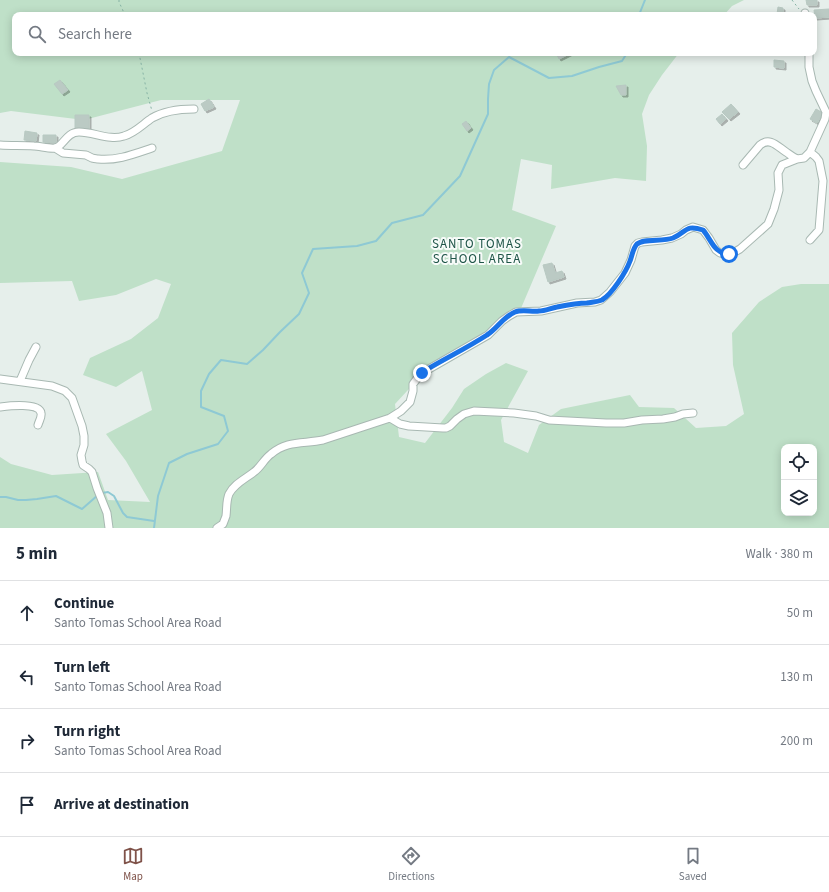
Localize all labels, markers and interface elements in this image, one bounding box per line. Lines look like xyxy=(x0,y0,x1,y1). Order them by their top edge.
search box xyxy=(12,12,817,56)
icon: search xyxy=(26,23,48,45)
text: Search here xyxy=(58,24,132,45)
district label: SANTO TOMAS SCHOOL AREA xyxy=(432,235,522,268)
route start xyxy=(720,245,738,263)
route end xyxy=(413,364,431,382)
map controls xyxy=(781,444,817,516)
button: locate xyxy=(781,444,817,480)
button: layers xyxy=(781,480,817,516)
text: 5 min xyxy=(16,542,57,566)
text: Walk · 380 m xyxy=(745,545,813,563)
text: Continue xyxy=(54,593,114,614)
icon: ahead xyxy=(16,602,38,624)
text: 50 m xyxy=(787,604,813,622)
text: Santo Tomas School Area Road xyxy=(54,614,222,632)
text: Turn left xyxy=(54,657,110,678)
icon: left xyxy=(16,666,38,688)
text: 130 m xyxy=(780,668,813,686)
text: Santo Tomas School Area Road xyxy=(54,678,222,696)
text: Turn right xyxy=(54,721,120,742)
icon: right xyxy=(16,730,38,752)
text: 200 m xyxy=(780,732,813,750)
text: Santo Tomas School Area Road xyxy=(54,742,222,760)
icon: arrive xyxy=(16,794,38,816)
text: Arrive at destination xyxy=(54,794,189,815)
tab: Map xyxy=(122,845,144,884)
tab: Directions xyxy=(388,845,435,884)
tab: Saved xyxy=(679,845,707,884)

